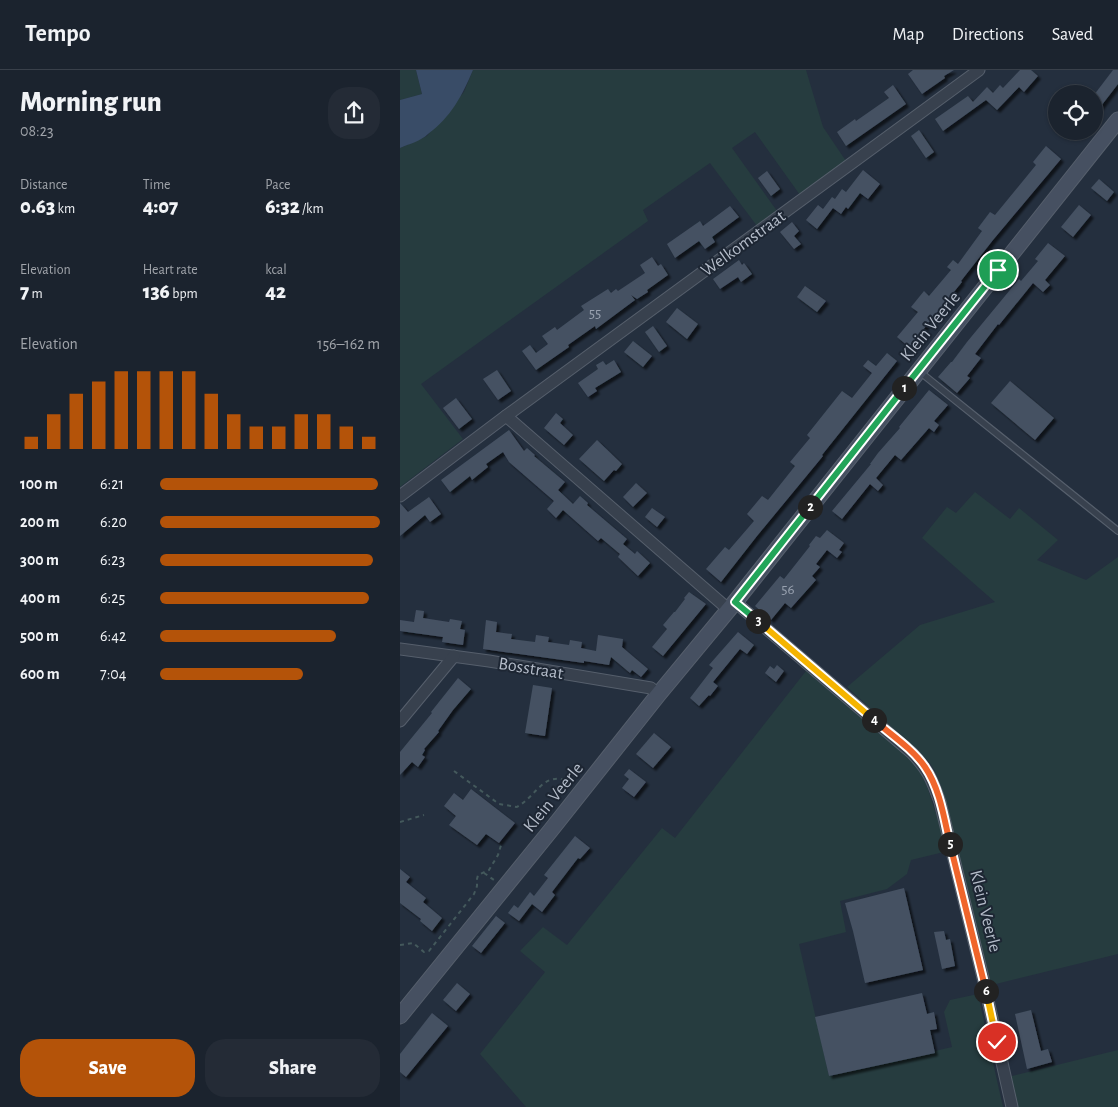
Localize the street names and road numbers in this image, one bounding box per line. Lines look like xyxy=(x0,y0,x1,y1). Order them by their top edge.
street label: Welkomstraat xyxy=(698,207,789,280)
street label: Klein Veerle xyxy=(897,288,964,365)
street label: Bosstraat xyxy=(497,655,565,683)
street label: Klein Veerle xyxy=(520,759,587,836)
street label: Klein Veerle xyxy=(966,868,1004,954)

